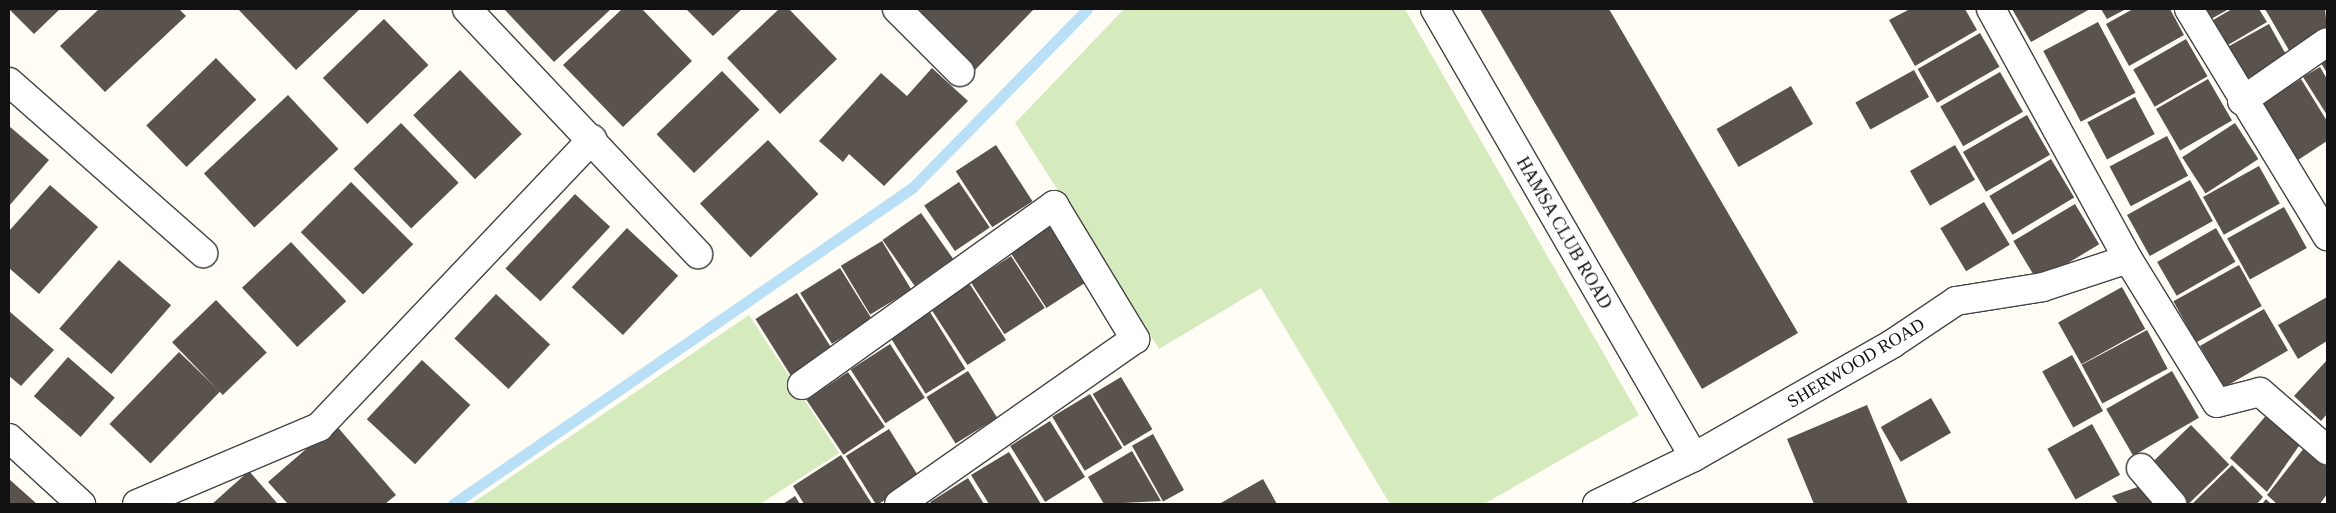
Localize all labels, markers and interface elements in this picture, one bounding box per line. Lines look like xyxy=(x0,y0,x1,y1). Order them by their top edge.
street label: HAMSA CLUB ROAD xyxy=(1511,153,1617,313)
street label: SHERWOOD ROAD xyxy=(1783,313,1929,413)

